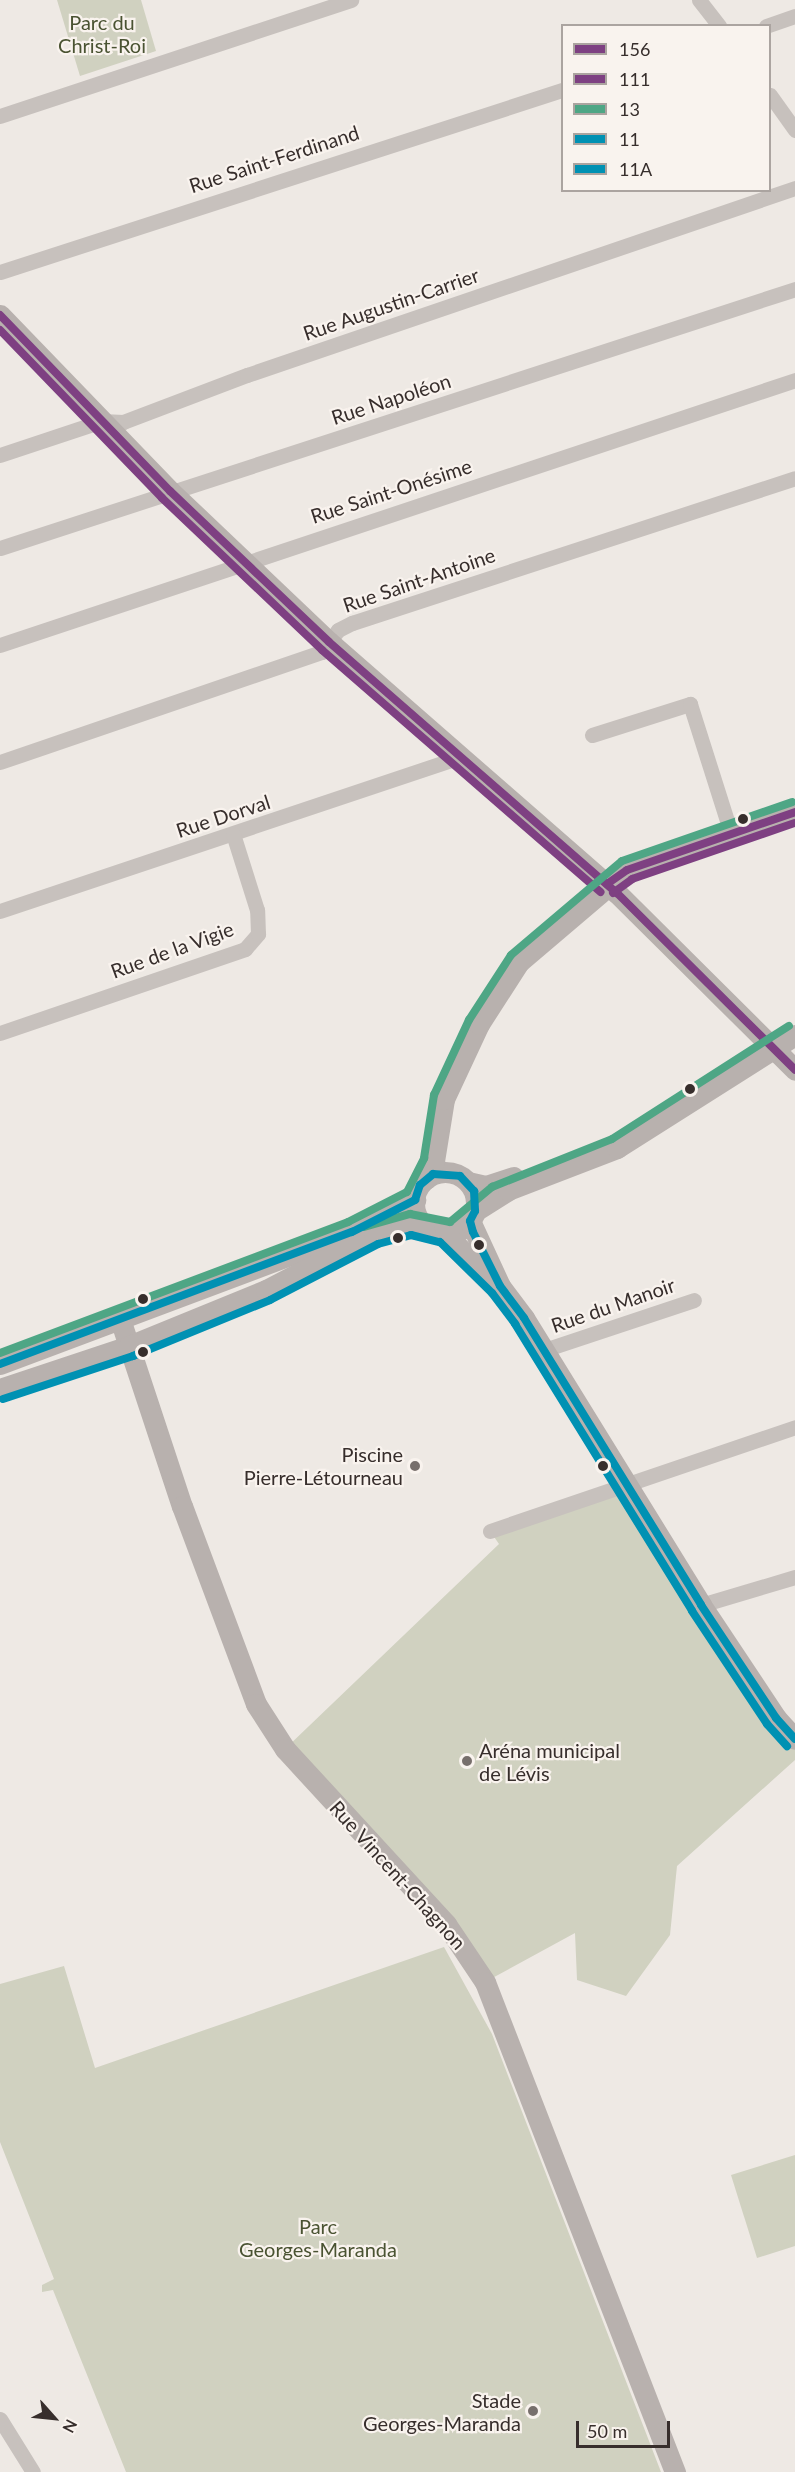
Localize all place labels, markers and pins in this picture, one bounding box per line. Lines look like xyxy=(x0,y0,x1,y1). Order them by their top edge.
unlabelled marker xyxy=(737,813,749,825)
unlabelled marker xyxy=(684,1083,696,1095)
unlabelled marker xyxy=(392,1232,404,1244)
unlabelled marker xyxy=(473,1239,485,1251)
unlabelled marker xyxy=(137,1293,149,1305)
unlabelled marker xyxy=(137,1346,149,1358)
place label: Piscine Pierre-Létourneau xyxy=(244,1442,403,1489)
marker: Piscine Pierre-Létourneau xyxy=(408,1459,422,1473)
unlabelled marker xyxy=(597,1460,609,1472)
place label: Aréna municipal de Lévis xyxy=(479,1738,620,1785)
marker: Aréna municipal de Lévis xyxy=(460,1754,474,1768)
place label: Stade Georges-Maranda xyxy=(363,2388,521,2435)
marker: Stade Georges-Maranda xyxy=(526,2404,540,2418)

